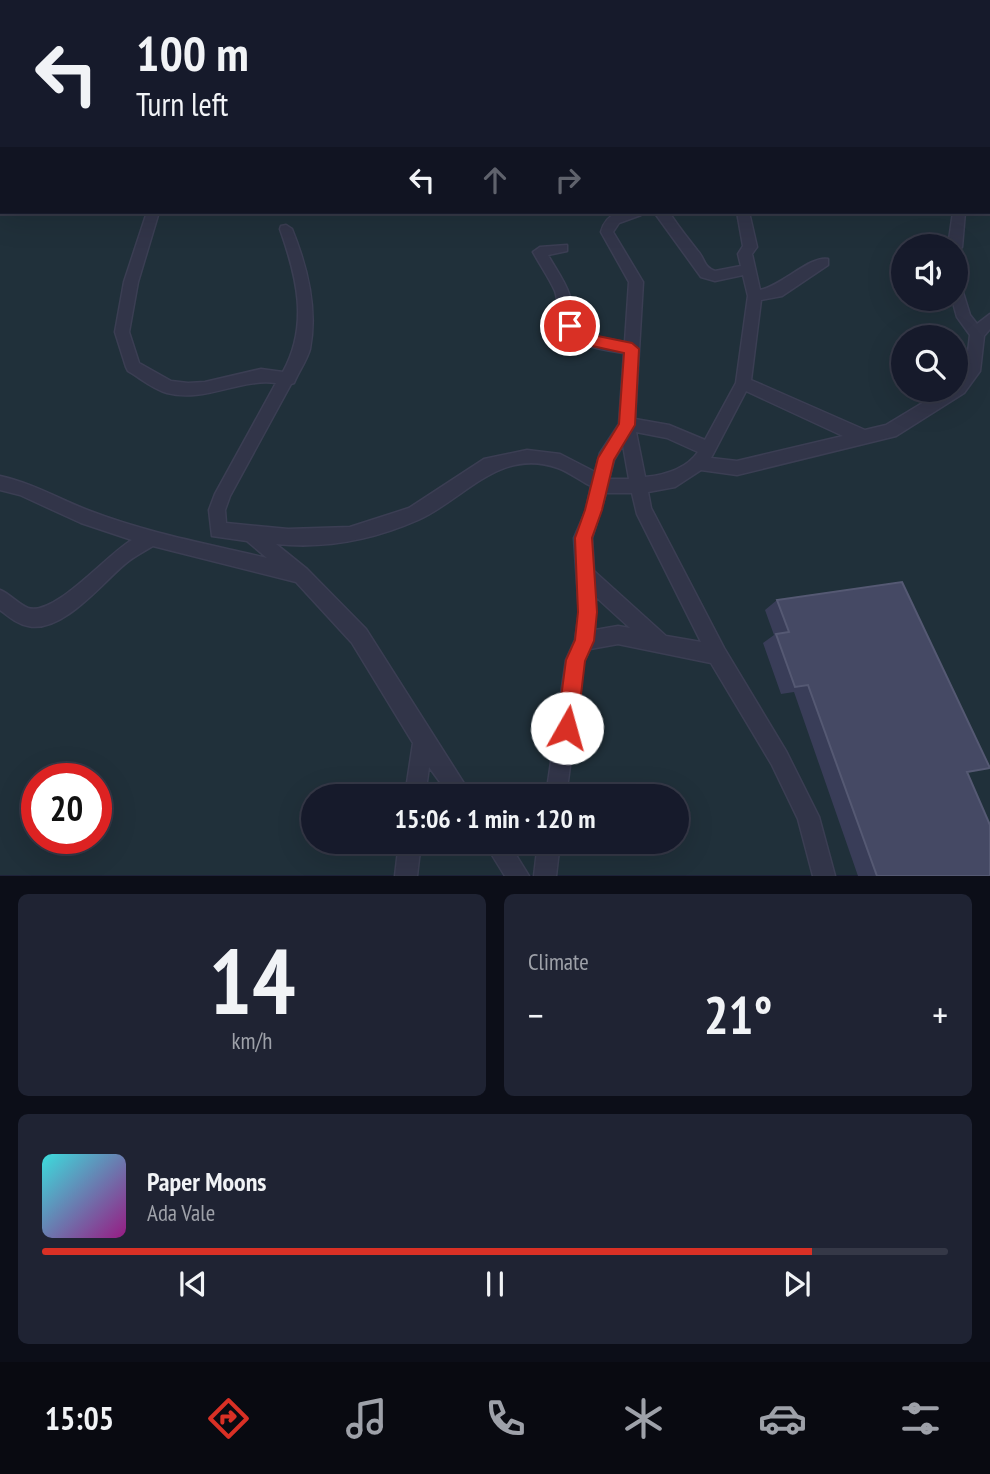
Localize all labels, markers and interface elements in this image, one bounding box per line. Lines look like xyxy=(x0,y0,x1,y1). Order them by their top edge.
text: 100 m xyxy=(136,21,249,85)
icon: left xyxy=(21,28,112,119)
text: Turn left xyxy=(136,83,228,125)
icon: left xyxy=(403,161,441,199)
icon: ahead xyxy=(476,161,514,199)
icon: right xyxy=(549,161,587,199)
map controls xyxy=(891,234,968,402)
button: sound xyxy=(891,234,968,311)
pin xyxy=(540,296,600,356)
icon: arrive xyxy=(551,307,589,345)
button: search xyxy=(891,325,968,402)
position arrow xyxy=(530,691,604,765)
speed limit sign: 20 xyxy=(21,763,112,854)
text: 15:06 · 1 min · 120 m xyxy=(395,802,595,835)
text: 14 xyxy=(209,921,296,1039)
text: Climate xyxy=(528,947,589,976)
text: 21° xyxy=(704,981,772,1048)
text: − xyxy=(528,990,544,1039)
text: + xyxy=(932,990,948,1039)
text: km/h xyxy=(232,1026,272,1055)
text: Paper Moons xyxy=(147,1165,266,1198)
text: Ada Vale xyxy=(147,1198,215,1227)
icon: previous xyxy=(174,1265,212,1303)
icon: pause xyxy=(476,1265,514,1303)
icon: next xyxy=(778,1265,816,1303)
icon: directions xyxy=(204,1394,253,1443)
icon: music xyxy=(342,1394,391,1443)
icon: phone xyxy=(481,1394,530,1443)
icon: climate xyxy=(619,1394,668,1443)
icon: car xyxy=(758,1394,807,1443)
icon: filters xyxy=(896,1394,945,1443)
text: 15:05 xyxy=(45,1397,114,1439)

